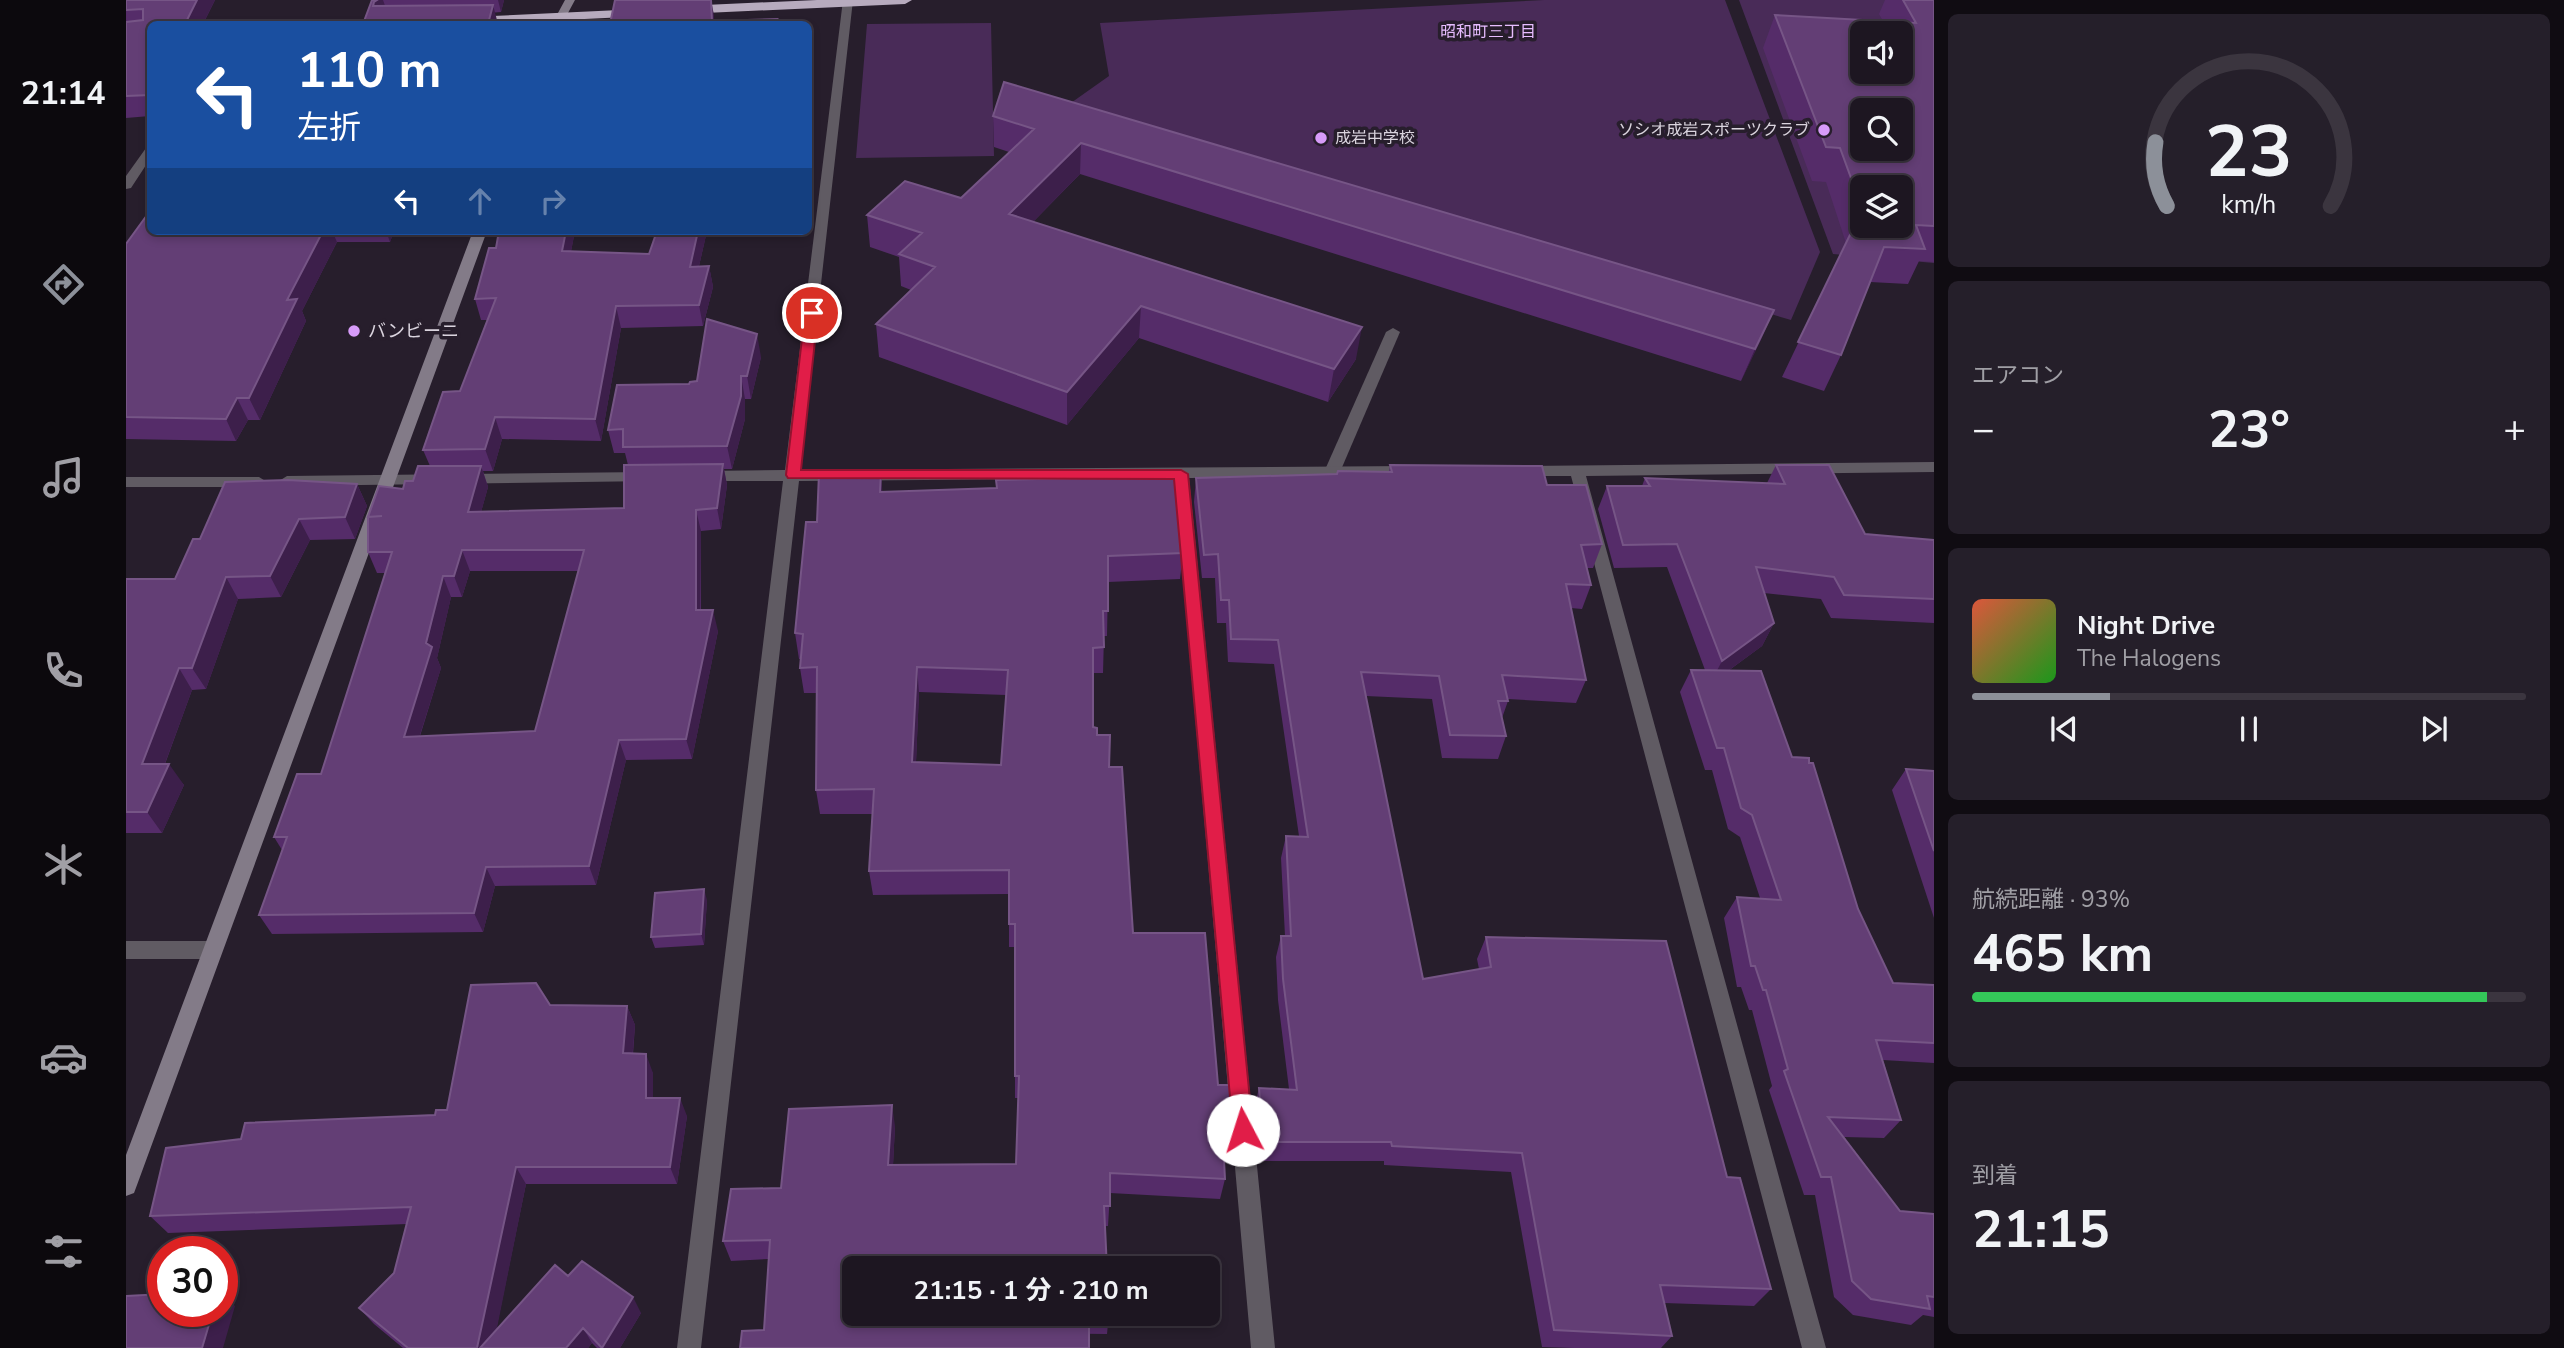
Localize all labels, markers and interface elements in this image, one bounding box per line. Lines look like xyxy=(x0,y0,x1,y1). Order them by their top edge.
district label: 昭和町三丁目 xyxy=(1440,21,1536,43)
map controls xyxy=(1850,21,1913,238)
button: sound xyxy=(1850,21,1913,84)
text: 110 m xyxy=(297,37,441,104)
icon: left xyxy=(182,49,273,140)
text: 21:14 xyxy=(21,72,105,115)
button: search xyxy=(1850,98,1913,161)
text: 23 xyxy=(2205,103,2293,203)
text: 左折 xyxy=(297,106,361,149)
place label: ソシオ成岩スポーツクラブ xyxy=(1618,119,1810,141)
marker: ソシオ成岩スポーツクラブ xyxy=(1816,122,1832,138)
place label: 成岩中学校 xyxy=(1335,127,1415,149)
marker: 成岩中学校 xyxy=(1313,130,1329,146)
button: layers xyxy=(1850,175,1913,238)
icon: left xyxy=(388,182,426,220)
icon: ahead xyxy=(461,182,499,220)
icon: right xyxy=(534,182,572,220)
text: km/h xyxy=(2221,188,2277,222)
icon: directions xyxy=(39,260,88,309)
pin xyxy=(782,283,842,343)
icon: arrive xyxy=(793,294,831,332)
place label: バンビーニ xyxy=(368,319,459,343)
marker: バンビーニ xyxy=(346,323,362,339)
text: エアコン xyxy=(1972,360,2064,391)
text: 23° xyxy=(2208,394,2290,465)
text: − xyxy=(1972,404,1995,455)
text: + xyxy=(2503,404,2526,455)
icon: music xyxy=(39,453,88,502)
text: Night Drive xyxy=(2077,608,2215,643)
text: The Halogens xyxy=(2077,643,2221,674)
icon: phone xyxy=(39,646,88,695)
icon: previous xyxy=(2045,710,2083,748)
icon: pause xyxy=(2230,710,2268,748)
icon: next xyxy=(2415,710,2453,748)
icon: climate xyxy=(39,840,88,889)
text: 航続距離 · 93% xyxy=(1972,884,2130,915)
text: 465 km xyxy=(1972,918,2153,989)
icon: car xyxy=(39,1033,88,1082)
position arrow xyxy=(1206,1093,1280,1167)
text: 到着 xyxy=(1972,1160,2018,1191)
text: 21:15 xyxy=(1972,1194,2110,1265)
icon: filters xyxy=(39,1227,88,1276)
speed limit sign: 30 xyxy=(147,1236,238,1327)
text: 21:15 · 1 分 · 210 m xyxy=(913,1273,1149,1308)

